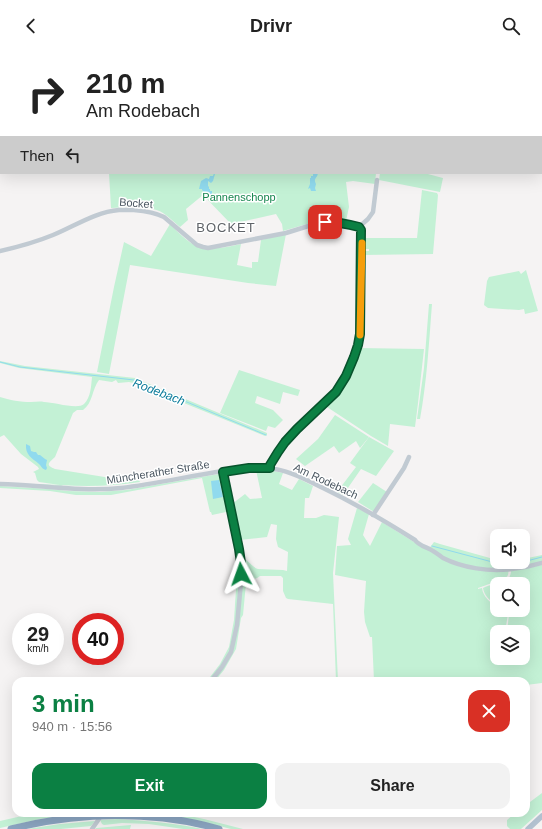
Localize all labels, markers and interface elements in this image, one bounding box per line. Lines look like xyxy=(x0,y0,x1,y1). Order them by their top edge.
icon: back xyxy=(20,15,42,37)
icon: search xyxy=(500,15,522,37)
text: Drivr xyxy=(250,16,292,36)
icon: right xyxy=(20,68,72,120)
text: 210 m xyxy=(86,68,165,99)
text: Am Rodebach xyxy=(86,101,200,121)
icon: left xyxy=(62,144,84,166)
text: Then xyxy=(20,147,54,164)
park label: Pannenschopp xyxy=(202,191,276,203)
street label: Bocket xyxy=(119,196,153,210)
pin xyxy=(308,205,342,239)
icon: arrive xyxy=(314,211,336,233)
district label: BOCKET xyxy=(196,220,256,235)
water label: Rodebach xyxy=(131,376,187,408)
street label: Müncherather Straße xyxy=(106,458,210,486)
street label: Am Rodebach xyxy=(292,461,360,501)
map controls xyxy=(490,529,530,665)
button: sound xyxy=(490,529,530,569)
position arrow xyxy=(220,553,262,595)
button: search xyxy=(490,577,530,617)
speed limit sign: 40 xyxy=(72,613,124,665)
text: 29 xyxy=(27,623,49,645)
button: layers xyxy=(490,625,530,665)
text: km/h xyxy=(27,643,49,654)
text: 3 min xyxy=(32,690,95,717)
button: close xyxy=(468,690,510,732)
text: 940 m · 15:56 xyxy=(32,719,112,734)
button: Exit xyxy=(32,763,267,809)
button: Share xyxy=(275,763,510,809)

